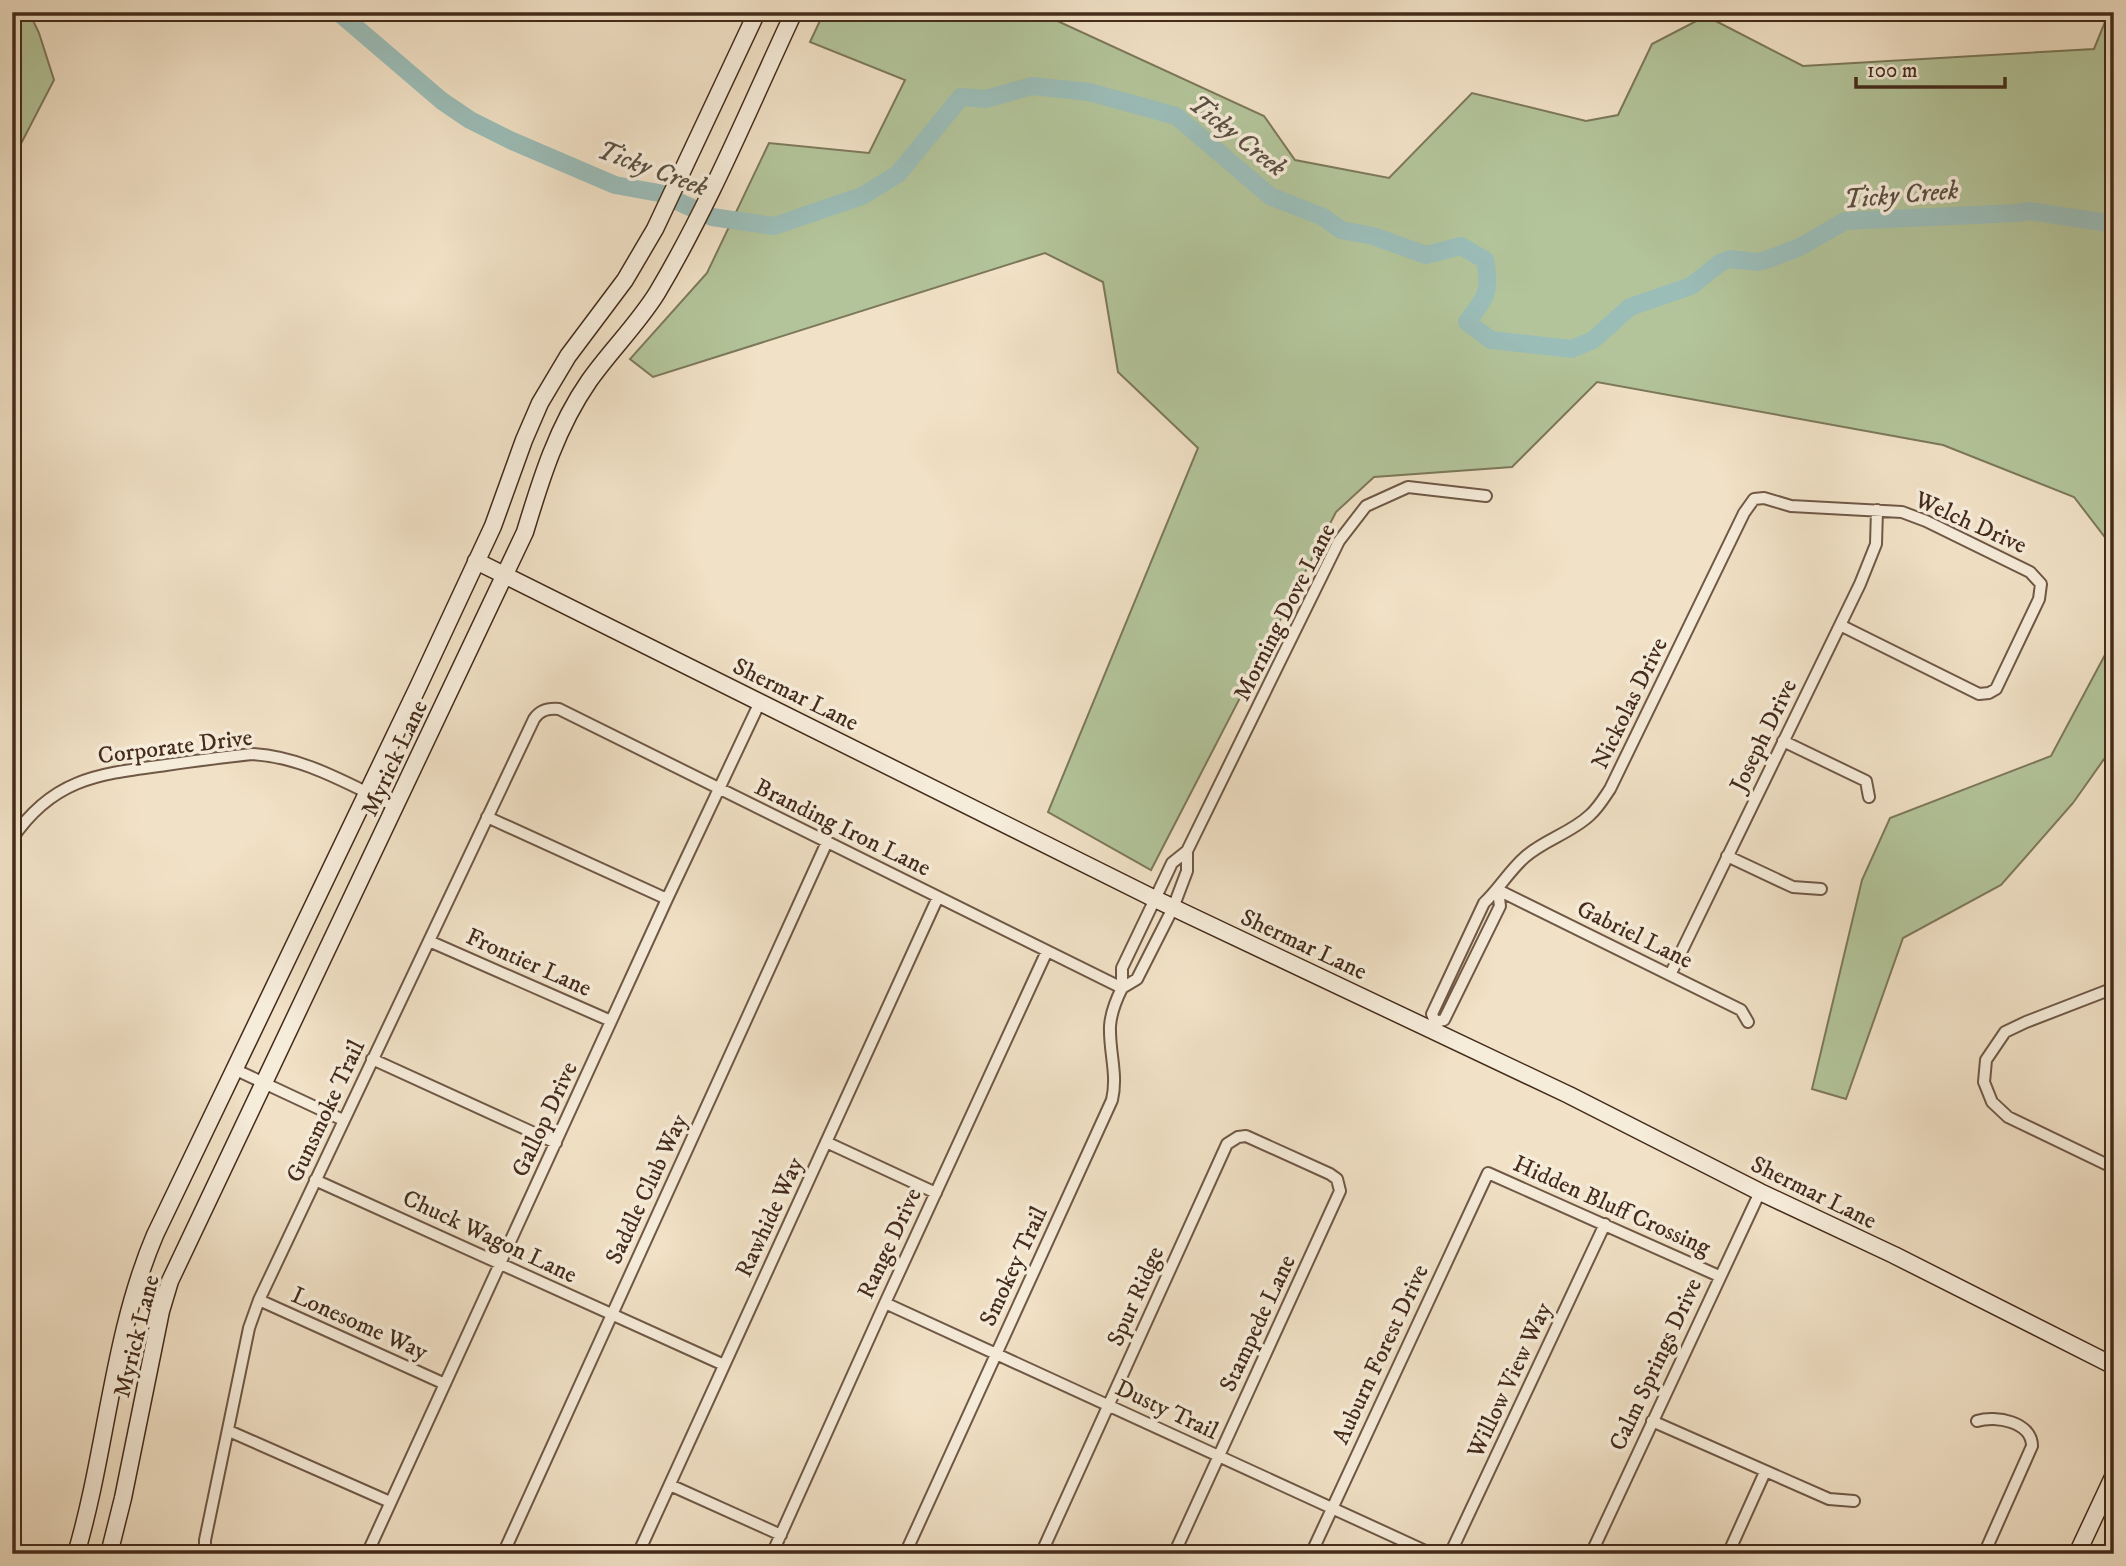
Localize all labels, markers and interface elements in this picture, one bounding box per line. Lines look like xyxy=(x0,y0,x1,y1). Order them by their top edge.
scale bar xyxy=(1856,46,2005,90)
text: 100 m xyxy=(1867,58,1918,84)
water label: Ticky Creek xyxy=(1182,88,1293,185)
water label: Ticky Creek xyxy=(593,134,712,205)
water label: Ticky Creek xyxy=(1842,174,1960,217)
street label: Welch Drive xyxy=(1909,485,2031,561)
street label: Morning Dove Lane xyxy=(1227,519,1343,706)
street label: Nickolas Drive xyxy=(1585,633,1675,774)
street label: Shermar Lane xyxy=(728,652,863,738)
street label: Joseph Drive xyxy=(1723,674,1804,799)
street label: Myrick Lane xyxy=(355,695,435,821)
street label: Corporate Drive xyxy=(96,723,254,771)
street label: Branding Iron Lane xyxy=(750,772,936,884)
street label: Gabriel Lane xyxy=(1572,894,1698,976)
street label: Shermar Lane xyxy=(1236,903,1372,987)
street label: Frontier Lane xyxy=(461,922,596,1004)
street label: Gunsmoke Trail xyxy=(280,1035,372,1187)
street label: Gallop Drive xyxy=(505,1057,585,1182)
street label: Saddle Club Way xyxy=(599,1109,695,1269)
street label: Hidden Bluff Crossing xyxy=(1508,1149,1715,1263)
street label: Shermar Lane xyxy=(1746,1150,1881,1236)
street label: Rawhide Way xyxy=(729,1152,811,1282)
street label: Chuck Wagon Lane xyxy=(398,1183,582,1290)
street label: Range Drive xyxy=(851,1183,929,1304)
street label: Smokey Trail xyxy=(973,1201,1055,1331)
street label: Spur Ridge xyxy=(1101,1242,1171,1351)
street label: Stampede Lane xyxy=(1213,1250,1303,1397)
street label: Auburn Forest Drive xyxy=(1326,1260,1436,1449)
street label: Myrick Lane xyxy=(107,1272,167,1401)
street label: Calm Springs Drive xyxy=(1603,1273,1709,1456)
street label: Lonesome Way xyxy=(287,1280,433,1368)
street label: Willow View Way xyxy=(1460,1297,1559,1464)
street label: Dusty Trail xyxy=(1110,1373,1223,1447)

